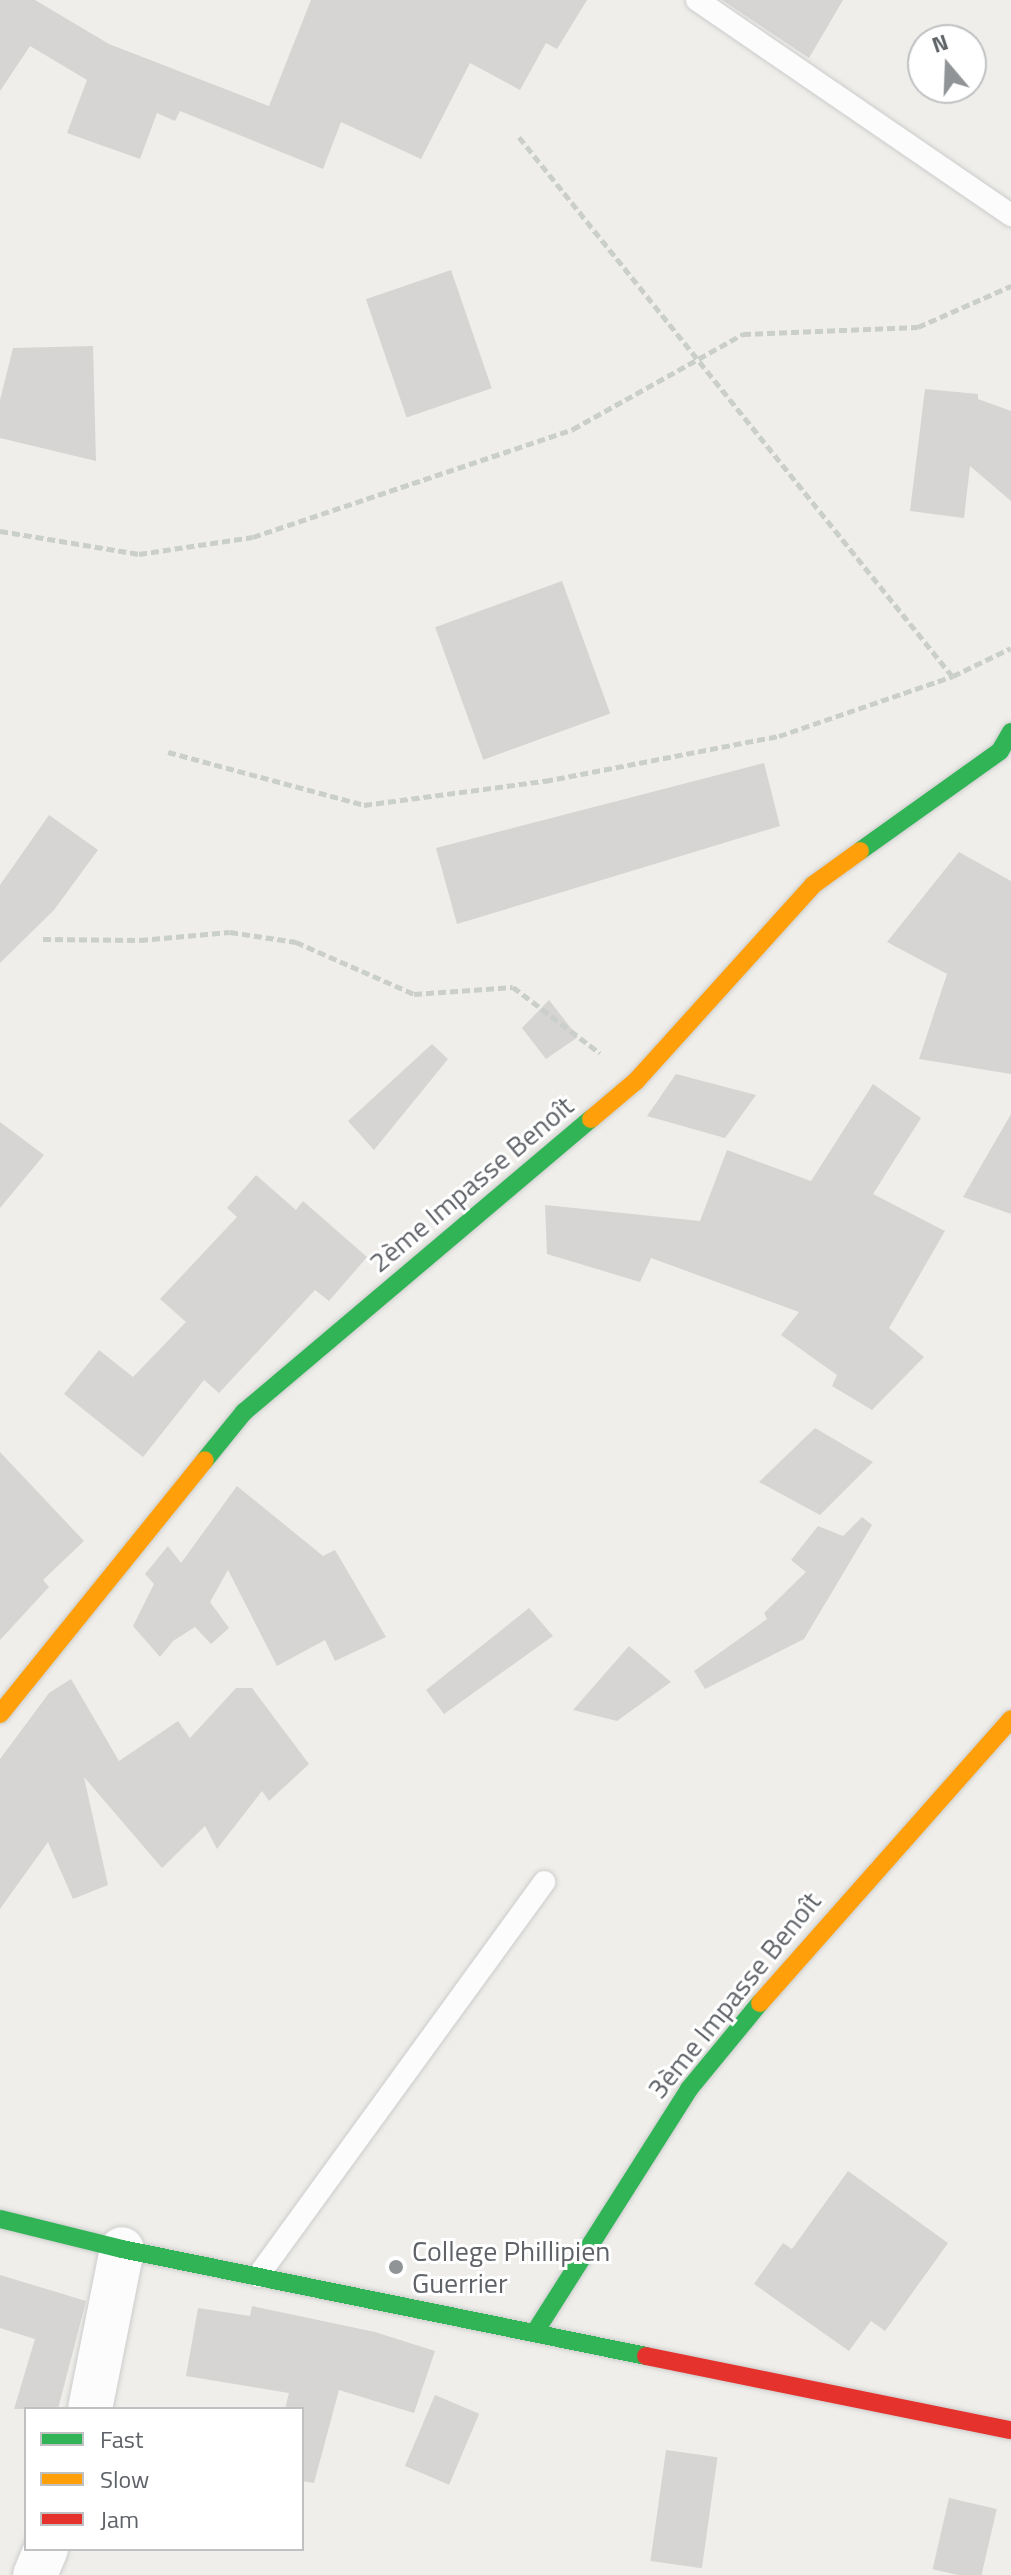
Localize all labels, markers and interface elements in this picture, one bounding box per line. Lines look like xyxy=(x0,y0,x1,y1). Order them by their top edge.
north arrow xyxy=(907,24,987,104)
text: N xyxy=(927,25,953,62)
street label: 2ème Impasse Benoît xyxy=(362,1089,580,1279)
street label: 3ème Impasse Benoît xyxy=(640,1885,828,2105)
place label: College Phillipien Guerrier xyxy=(412,2234,610,2300)
marker: College Phillipien Guerrier xyxy=(387,2258,405,2276)
legend xyxy=(24,2407,304,2551)
text: Fast xyxy=(100,2421,143,2457)
text: Slow xyxy=(100,2461,149,2497)
text: Jam xyxy=(100,2501,139,2537)

